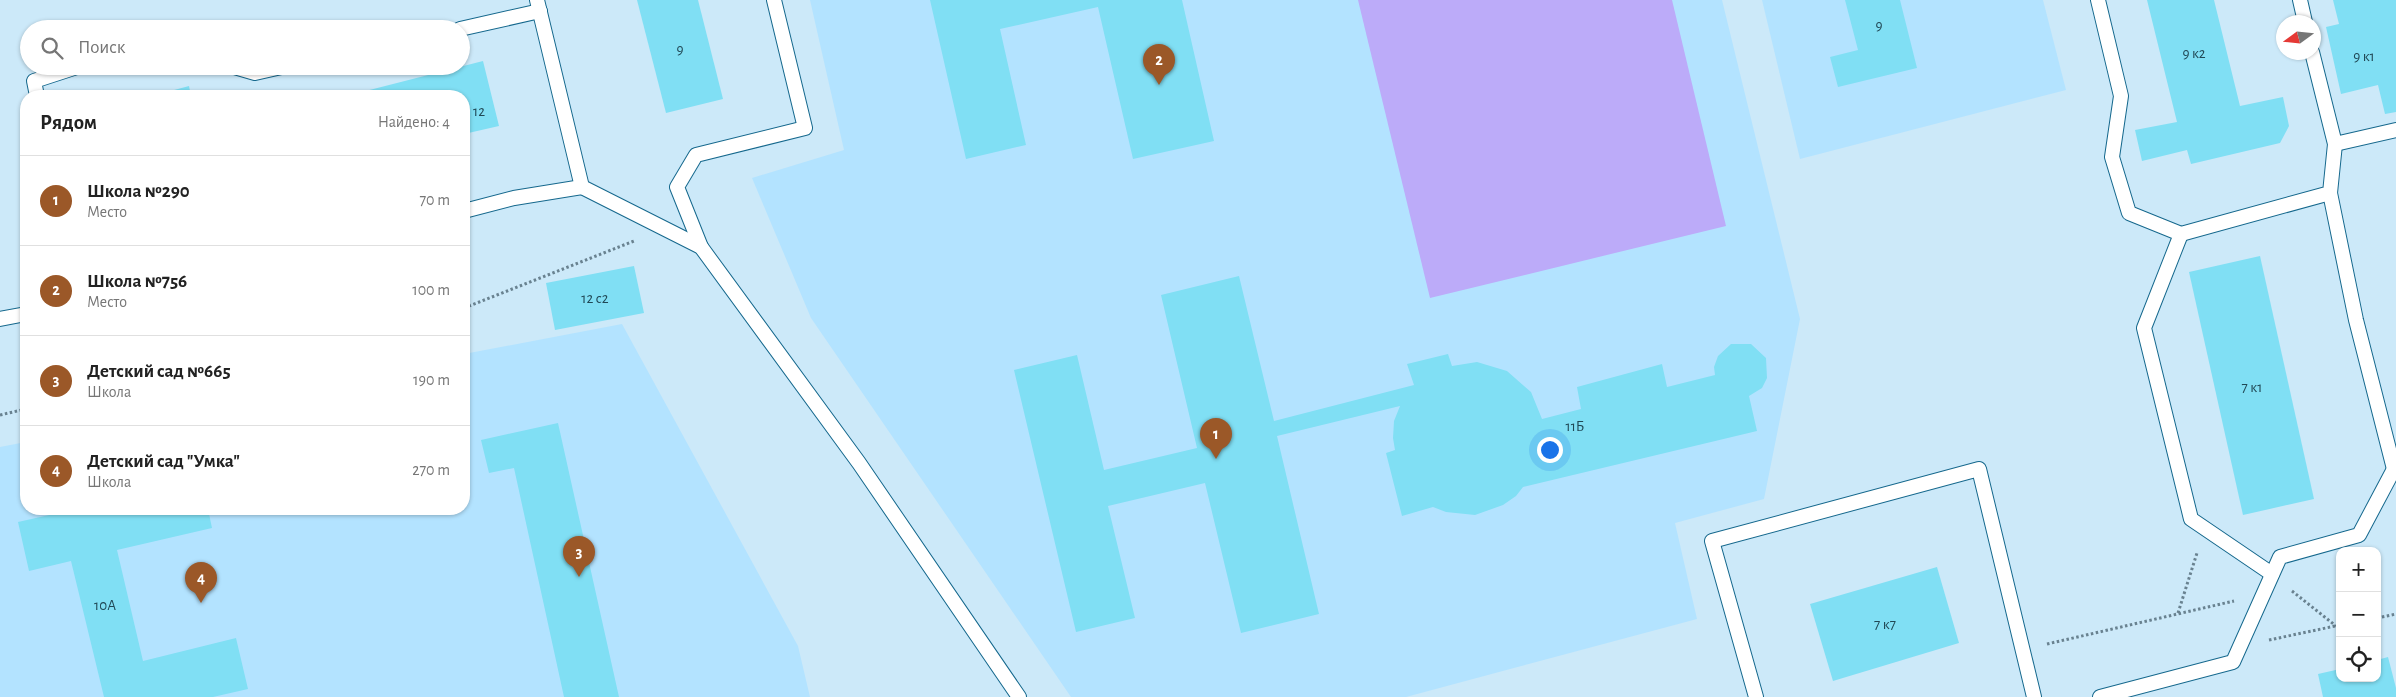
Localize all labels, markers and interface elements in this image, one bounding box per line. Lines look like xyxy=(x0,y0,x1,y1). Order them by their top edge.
north arrow xyxy=(2276,15,2321,60)
house number: 9 xyxy=(1875,18,1883,33)
search box xyxy=(20,20,470,75)
icon: search xyxy=(38,34,66,62)
text: Поиск xyxy=(78,38,125,57)
house number: 9 xyxy=(676,42,684,57)
pin: 2 xyxy=(1143,44,1175,85)
house number: 9 к2 xyxy=(2182,46,2206,61)
house number: 9 к1 xyxy=(2353,49,2375,64)
house number: 12 xyxy=(473,104,485,119)
text: Рядом xyxy=(40,112,97,133)
text: Найдено: 4 xyxy=(378,114,450,130)
text: Школа №290 xyxy=(87,182,190,201)
text: 1 xyxy=(53,192,59,208)
text: 70 m xyxy=(419,192,450,208)
text: Место xyxy=(87,204,127,220)
text: Школа №756 xyxy=(87,272,187,291)
text: 2 xyxy=(52,282,60,298)
text: 100 m xyxy=(412,282,450,298)
house number: 12 с2 xyxy=(581,291,609,306)
text: Место xyxy=(87,294,127,310)
text: Детский сад №665 xyxy=(87,362,231,381)
text: 3 xyxy=(53,372,59,388)
text: 190 m xyxy=(413,372,450,388)
house number: 7 к1 xyxy=(2242,380,2262,395)
text: Школа xyxy=(87,384,131,400)
pin: 1 xyxy=(1200,418,1232,459)
house number: 11Б xyxy=(1566,419,1584,434)
your location xyxy=(1537,437,1563,463)
text: Детский сад "Умка" xyxy=(87,452,240,471)
text: 4 xyxy=(52,462,60,478)
text: 270 m xyxy=(412,462,450,478)
text: Школа xyxy=(87,474,131,490)
pin: 3 xyxy=(563,536,595,577)
map controls xyxy=(2336,547,2381,682)
button: + xyxy=(2336,547,2381,592)
pin: 4 xyxy=(185,562,217,603)
button: − xyxy=(2336,592,2381,637)
house number: 10А xyxy=(94,598,116,613)
house number: 7 к7 xyxy=(1874,617,1896,632)
button: locate xyxy=(2336,637,2381,682)

